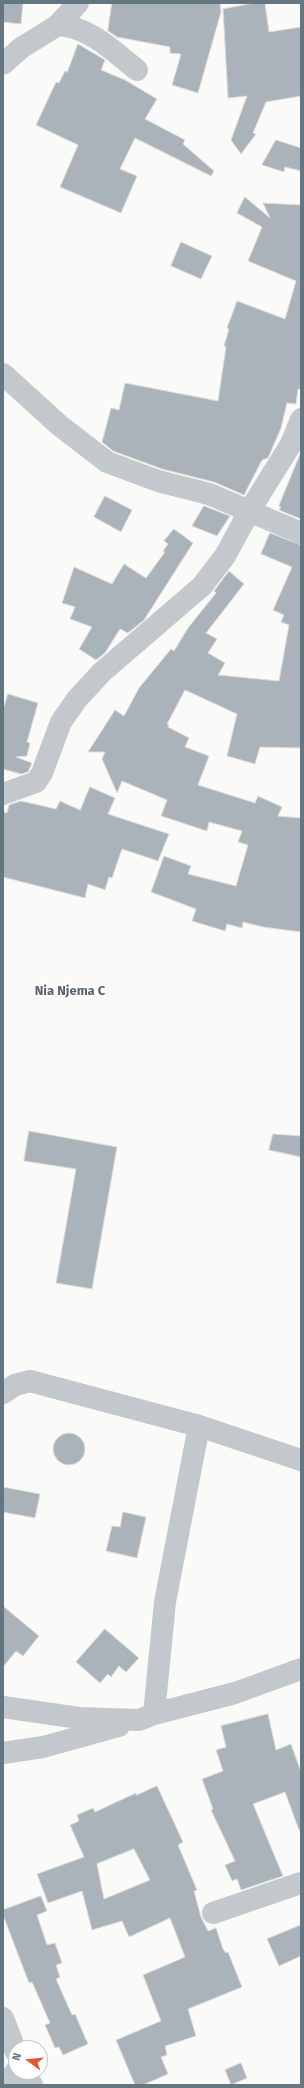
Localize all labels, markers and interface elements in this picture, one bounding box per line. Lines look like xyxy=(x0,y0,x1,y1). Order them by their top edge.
district label: Nia Njema C xyxy=(35,983,105,999)
north arrow xyxy=(8,2040,48,2080)
text: N xyxy=(10,2052,24,2062)

